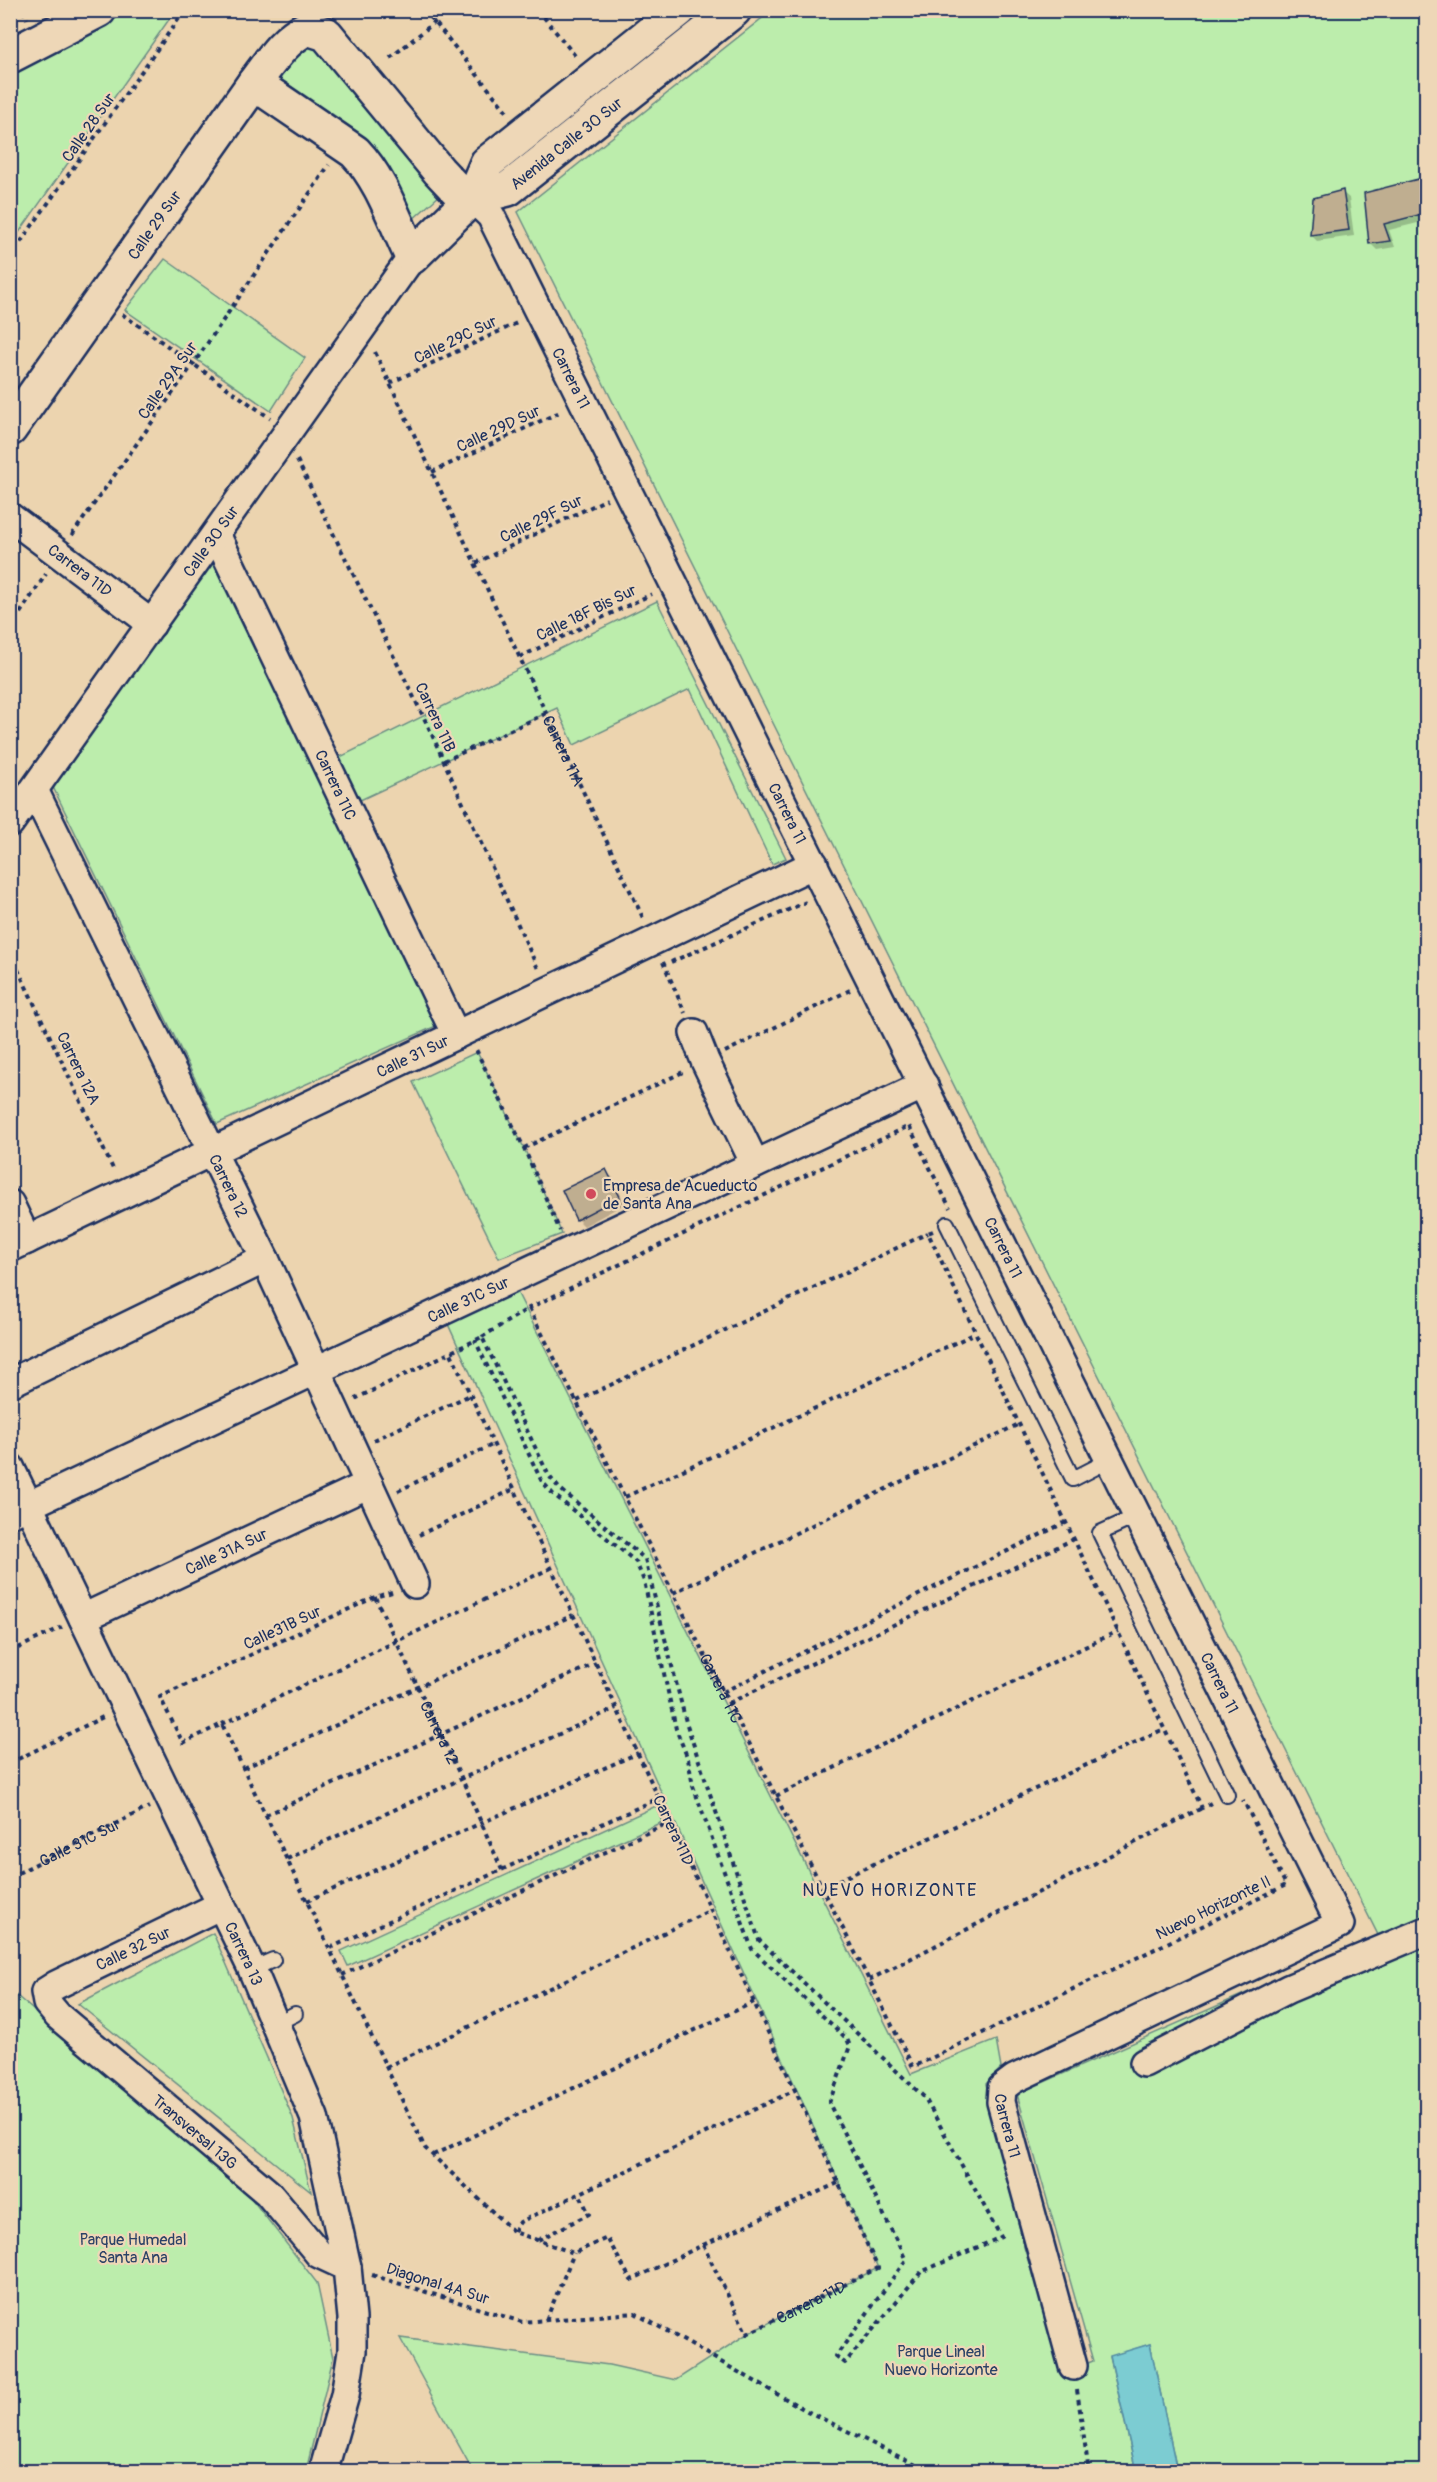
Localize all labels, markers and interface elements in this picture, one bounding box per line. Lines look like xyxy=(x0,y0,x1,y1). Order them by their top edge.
street label: Calle 28 Sur xyxy=(58,89,120,166)
street label: Avenida Calle 30 Sur xyxy=(506,93,627,194)
street label: Calle 29 Sur xyxy=(124,187,186,264)
street label: Calle 29C Sur xyxy=(411,311,500,369)
street label: Calle 29A Sur xyxy=(134,338,202,423)
street label: Carrera 11 xyxy=(547,345,594,412)
street label: Calle 29D Sur xyxy=(453,401,544,457)
street label: Calle 29F Sur xyxy=(497,490,586,548)
street label: Calle 30 Sur xyxy=(179,502,243,581)
street label: Carrera 11D xyxy=(43,540,116,601)
street label: Calle 18F Bis Sur xyxy=(533,580,640,646)
street label: Carrera 11B xyxy=(410,679,460,755)
street label: Carrera 11A xyxy=(538,712,588,790)
street label: Carrera 11C xyxy=(310,747,361,824)
street label: Carrera 11 xyxy=(763,780,810,847)
street label: Carrera 12A xyxy=(52,1029,104,1108)
street label: Calle 31 Sur xyxy=(373,1031,453,1083)
street label: Carrera 12 xyxy=(204,1151,252,1221)
place label: Empresa de Acueducto de Santa Ana xyxy=(603,1176,758,1214)
marker: Empresa de Acueducto de Santa Ana xyxy=(584,1187,598,1201)
street label: Carrera 11 xyxy=(979,1214,1026,1282)
street label: Calle 31C Sur xyxy=(424,1272,513,1328)
street label: Calle 31A Sur xyxy=(182,1524,271,1580)
street label: Calle31B Sur xyxy=(240,1601,325,1655)
street label: Carrera 11 xyxy=(1196,1649,1243,1717)
street label: Carrera 11C xyxy=(694,1650,746,1727)
street label: Carrera 12 xyxy=(415,1698,463,1768)
street label: Carrera 11D xyxy=(648,1792,698,1869)
street label: Calle 31C Sur xyxy=(36,1814,124,1872)
street label: Nuevo Horizonte II xyxy=(1153,1871,1274,1944)
district label: NUEVO HORIZONTE xyxy=(802,1879,978,1902)
street label: Carrera 13 xyxy=(220,1919,267,1989)
street label: Calle 32 Sur xyxy=(93,1922,174,1976)
street label: Transversal 13G xyxy=(148,2091,241,2174)
street label: Carrera 11 xyxy=(990,2093,1025,2160)
park label: Parque Humedal Santa Ana xyxy=(79,2230,187,2268)
street label: Diagonal 4A Sur xyxy=(384,2259,492,2309)
street label: Carrera 11D xyxy=(773,2277,849,2329)
park label: Parque Lineal Nuevo Horizonte xyxy=(884,2342,998,2380)

